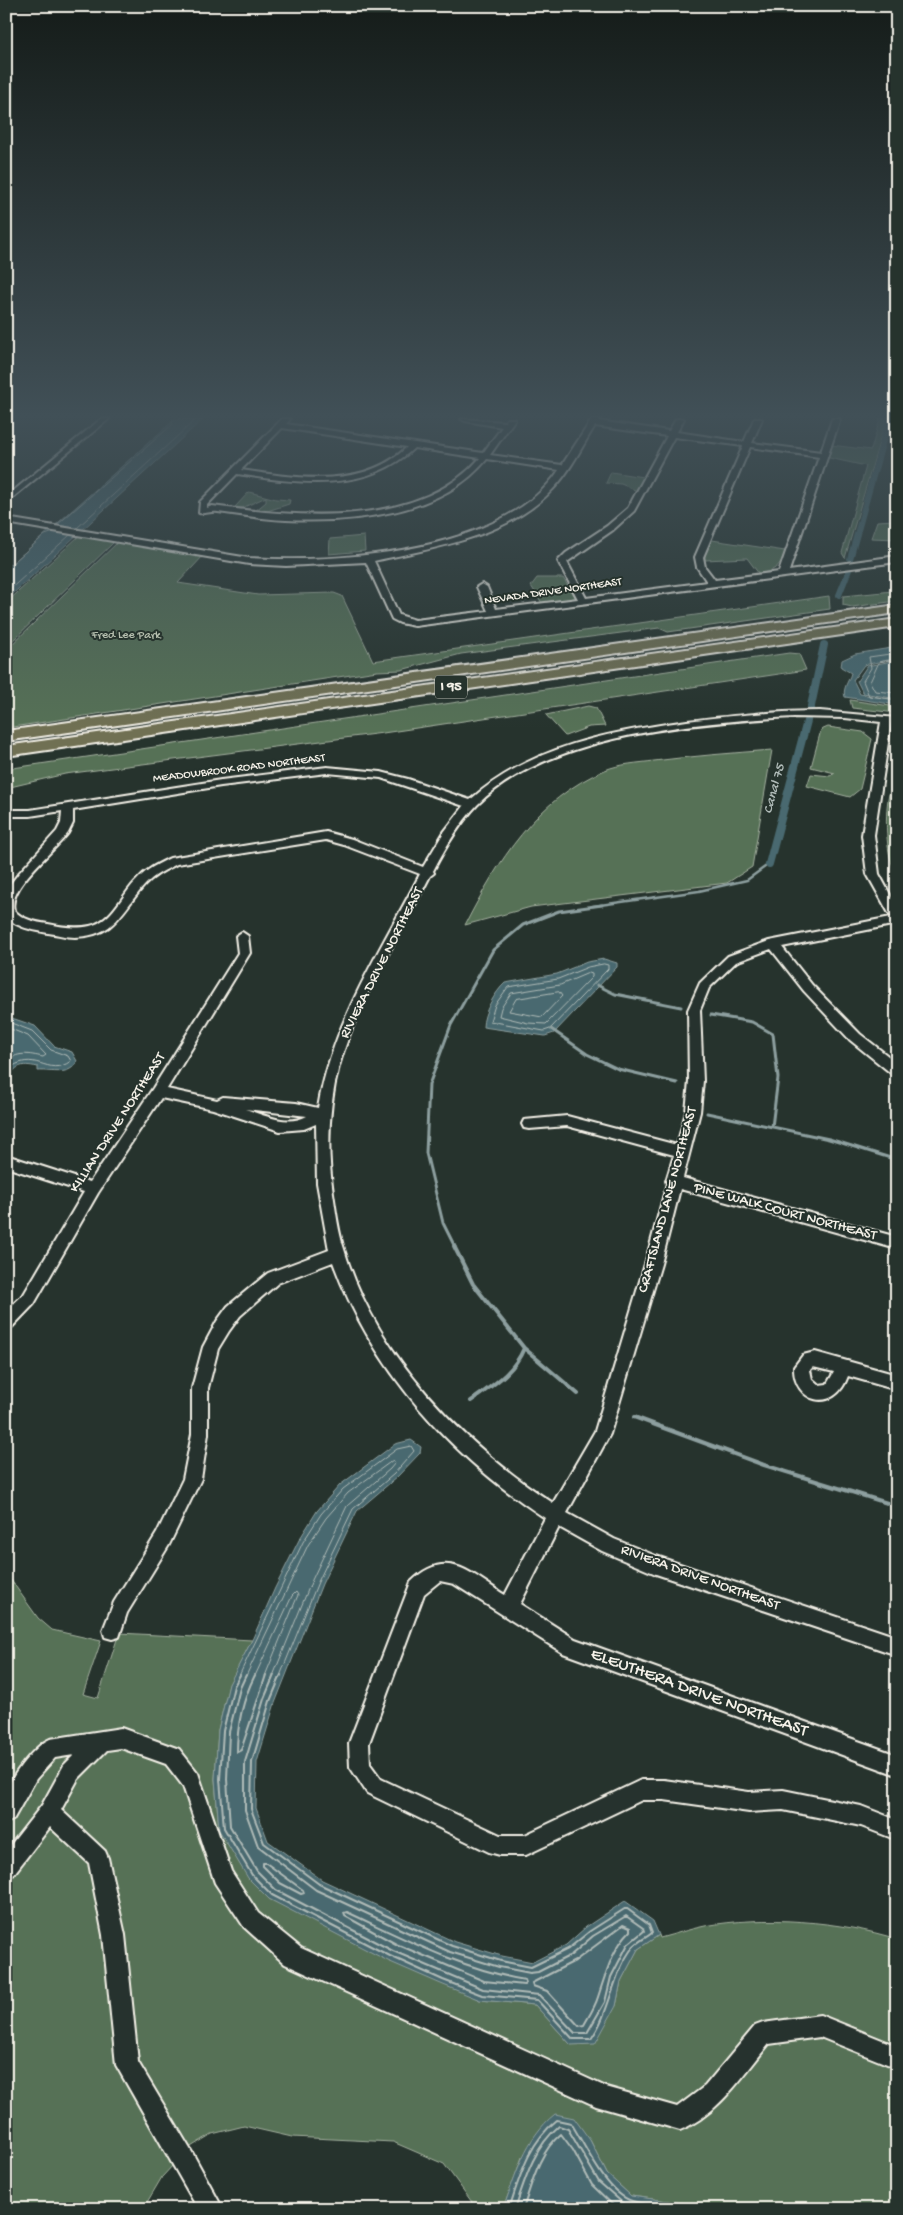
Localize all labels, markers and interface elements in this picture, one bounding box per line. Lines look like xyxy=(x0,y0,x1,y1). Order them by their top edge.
street label: NEVADA DRIVE NORTHEAST xyxy=(484,575,624,609)
park label: Fred Lee Park xyxy=(91,629,162,643)
road number: I 95 xyxy=(435,676,467,699)
street label: MEADOWBROOK ROAD NORTHEAST xyxy=(152,751,327,787)
water label: Canal 75 xyxy=(760,761,790,816)
street label: RIVIERA DRIVE NORTHEAST xyxy=(336,883,429,1042)
street label: KILLIAN DRIVE NORTHEAST xyxy=(66,1049,171,1196)
street label: CRAFTSLAND LANE NORTHEAST xyxy=(635,1104,702,1295)
street label: PINE WALK COURT NORTHEAST xyxy=(691,1179,880,1245)
street label: RIVIERA DRIVE NORTHEAST xyxy=(618,1541,783,1616)
street label: ELEUTHERA DRIVE NORTHEAST xyxy=(588,1644,811,1742)

